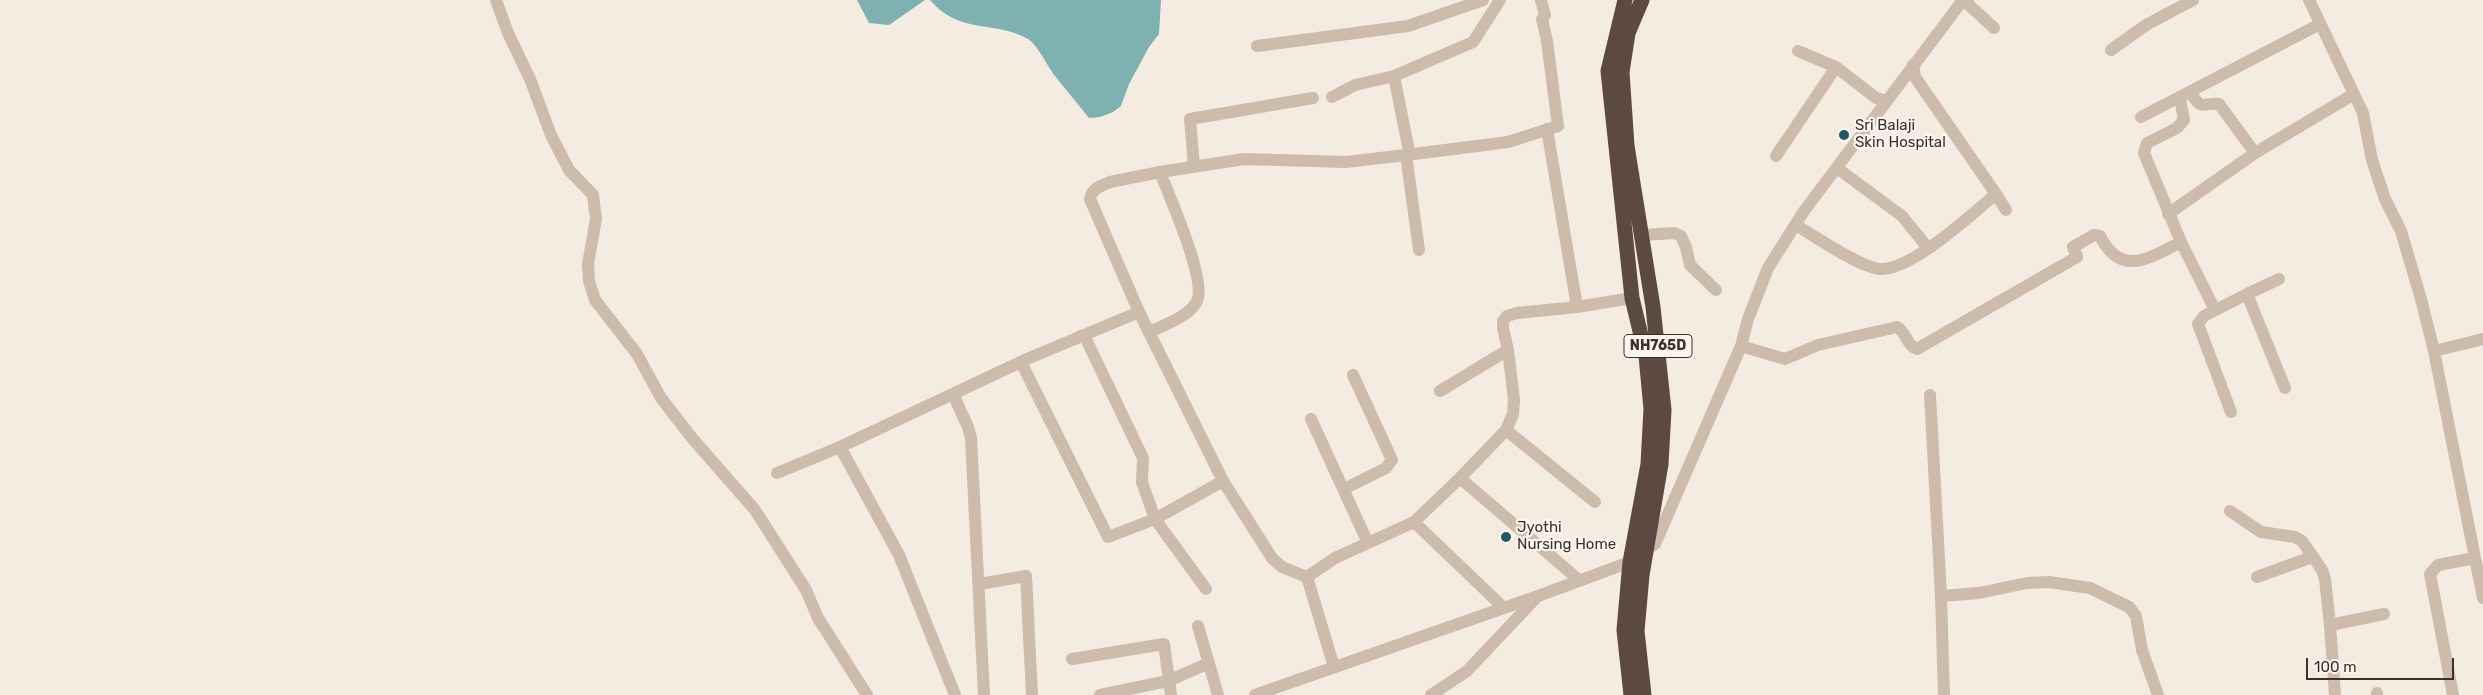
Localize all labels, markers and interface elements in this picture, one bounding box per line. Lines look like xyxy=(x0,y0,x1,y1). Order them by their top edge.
place label: Sri Balaji Skin Hospital xyxy=(1855,117,1946,152)
marker: Sri Balaji Skin Hospital xyxy=(1837,128,1851,142)
road number: NH765D xyxy=(1624,334,1692,358)
place label: Jyothi Nursing Home xyxy=(1517,519,1616,554)
marker: Jyothi Nursing Home xyxy=(1499,530,1513,544)
scale bar xyxy=(2308,648,2456,680)
text: 100 m xyxy=(2314,658,2356,676)

